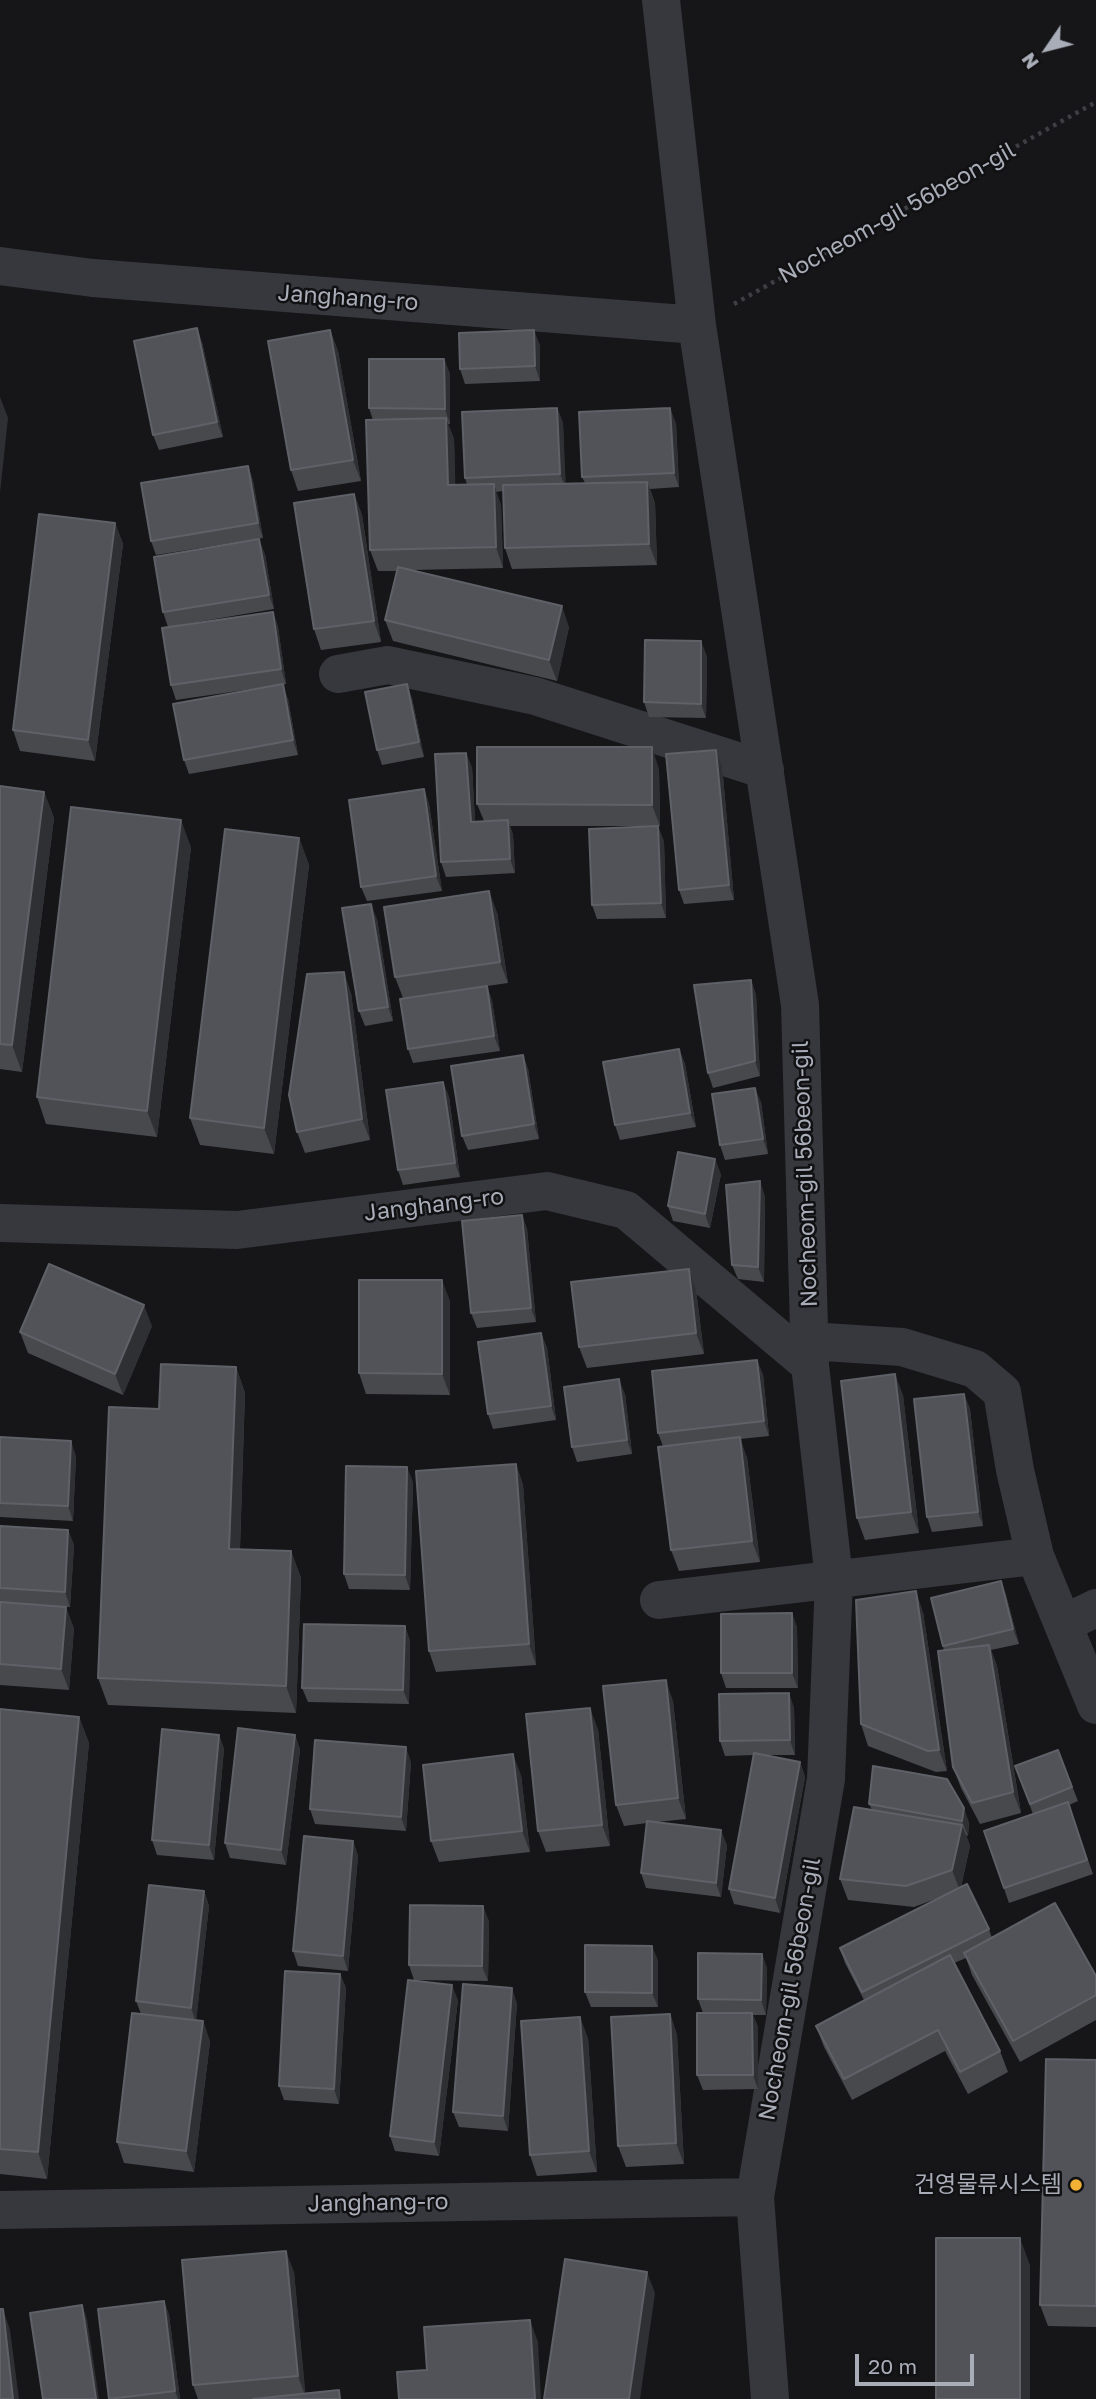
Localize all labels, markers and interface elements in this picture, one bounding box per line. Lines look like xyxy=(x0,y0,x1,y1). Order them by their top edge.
north arrow xyxy=(1012,14,1082,84)
text: N xyxy=(1016,49,1043,74)
street label: Nocheom-gil 56beon-gil xyxy=(774,136,1020,290)
street label: Janghang-ro xyxy=(277,279,419,317)
street label: Nocheom-gil 56beon-gil xyxy=(787,1040,823,1308)
street label: Janghang-ro xyxy=(362,1183,506,1227)
street label: Nocheom-gil 56beon-gil xyxy=(753,1855,827,2123)
place label: 건영물류시스템 xyxy=(914,2171,1062,2199)
marker: 건영물류시스템 xyxy=(1068,2177,1084,2193)
street label: Janghang-ro xyxy=(307,2188,449,2218)
scale bar xyxy=(858,2340,977,2384)
text: 20 m xyxy=(868,2353,917,2379)

